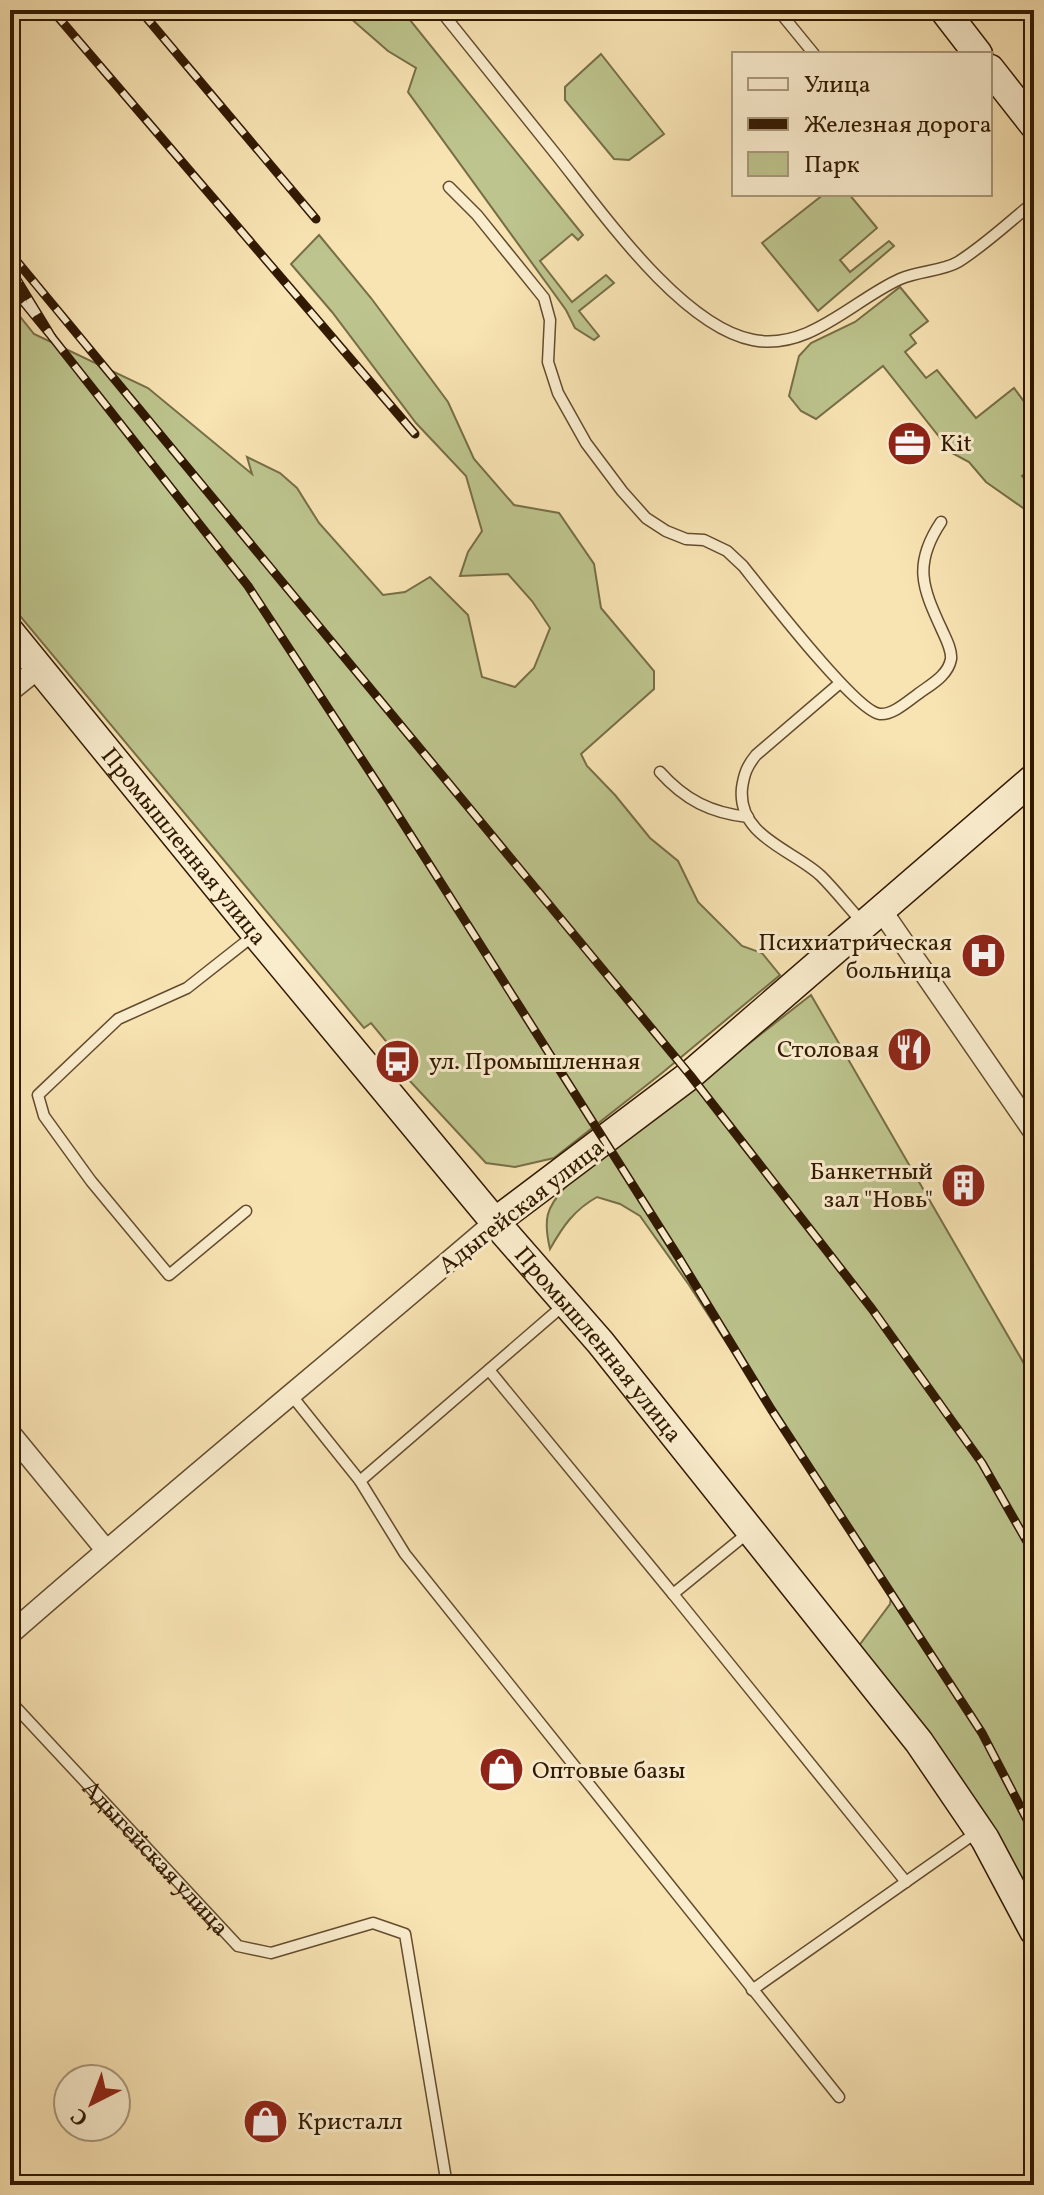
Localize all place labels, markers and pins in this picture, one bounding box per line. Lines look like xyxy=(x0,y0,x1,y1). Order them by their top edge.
office icon: Kit xyxy=(885,419,933,467)
place label: Kit xyxy=(940,428,972,462)
place label: Психиатрическая больница xyxy=(758,927,952,989)
hospital icon: Психиатрическая больница xyxy=(959,932,1007,980)
restaurant icon: Столовая xyxy=(886,1025,934,1073)
place label: Столовая xyxy=(777,1034,879,1068)
bus stop icon: ул. Промышленная xyxy=(374,1037,422,1085)
place label: ул. Промышленная xyxy=(429,1046,640,1080)
place label: Банкетный зал "Новь" xyxy=(810,1156,933,1218)
building icon: Банкетный зал "Новь" xyxy=(940,1161,988,1209)
shop icon: Оптовые базы xyxy=(477,1746,525,1794)
place label: Оптовые базы xyxy=(532,1755,686,1789)
shop icon: Кристалл xyxy=(242,2097,290,2145)
place label: Кристалл xyxy=(297,2106,403,2140)

